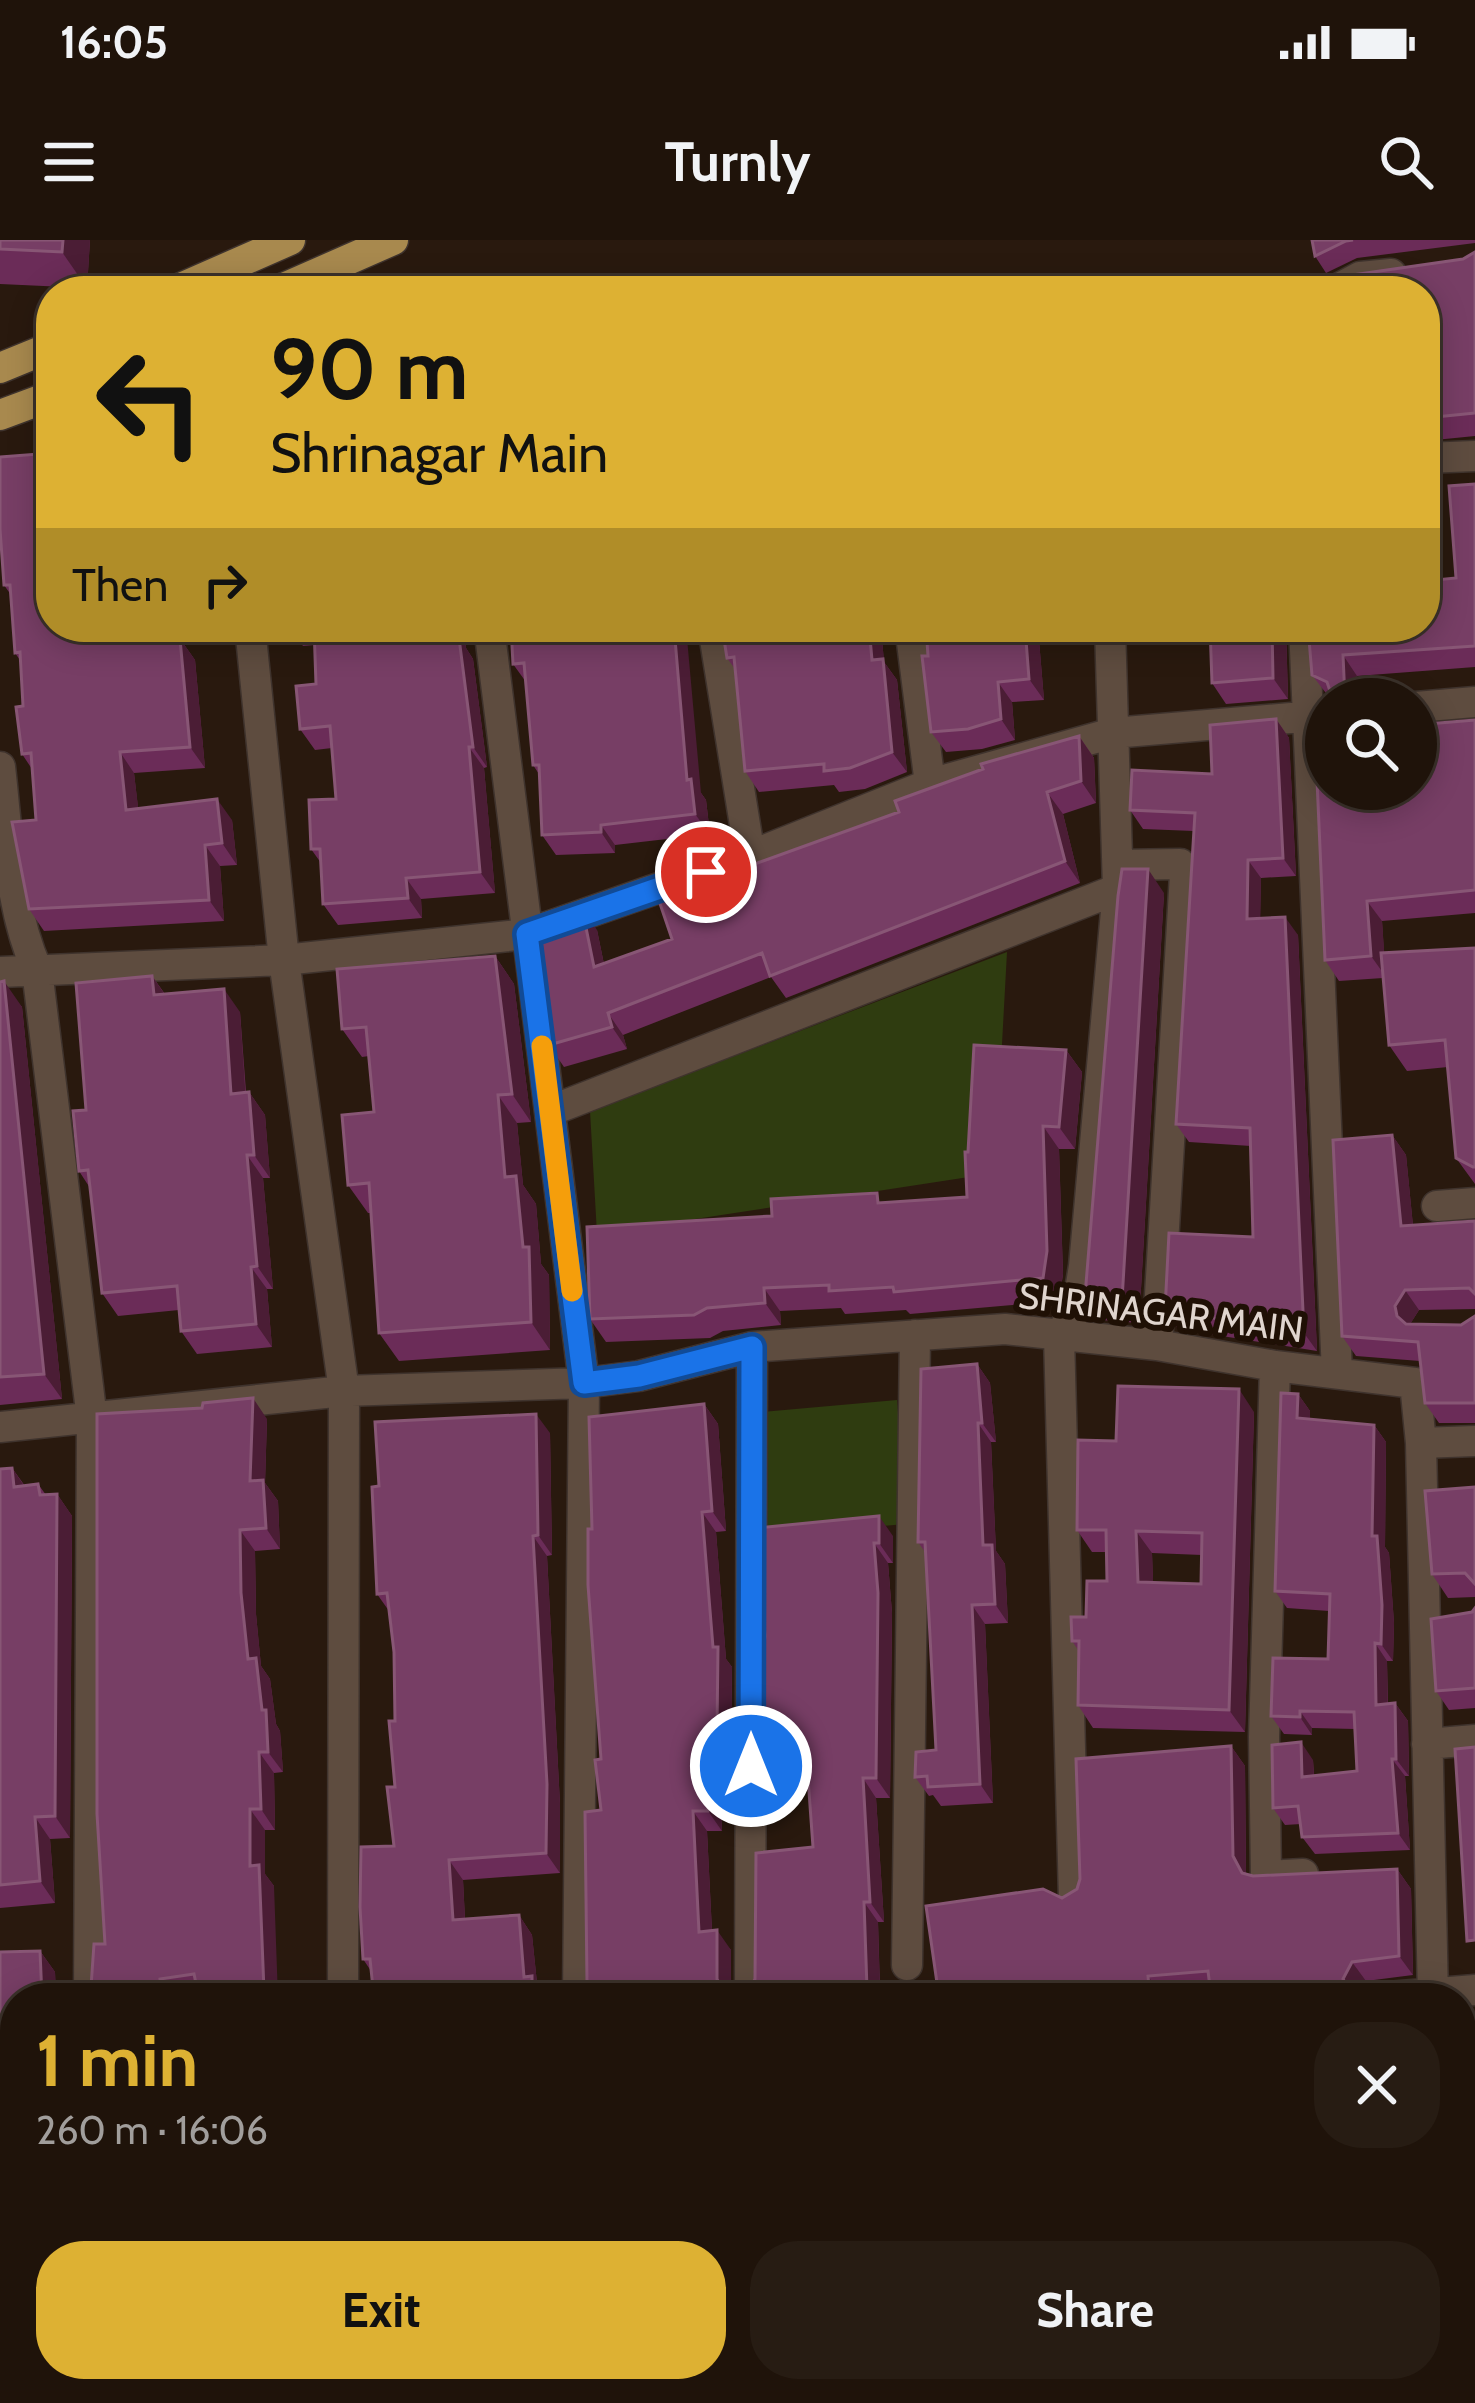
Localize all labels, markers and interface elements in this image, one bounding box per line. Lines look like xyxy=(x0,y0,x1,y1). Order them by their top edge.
text: 16:05 xyxy=(60,15,168,69)
icon: menu xyxy=(36,129,102,195)
text: Turnly xyxy=(665,129,810,195)
icon: search xyxy=(1373,129,1439,195)
text: 90 m xyxy=(270,318,468,420)
icon: left xyxy=(72,324,228,480)
text: Shrinagar Main xyxy=(270,420,608,486)
icon: right xyxy=(192,552,258,618)
text: Then xyxy=(72,558,168,612)
map controls xyxy=(1305,678,1437,810)
button: search xyxy=(1305,678,1437,810)
pin xyxy=(655,821,757,923)
icon: arrive xyxy=(673,839,739,905)
street label: SHRINAGAR MAIN xyxy=(1016,1273,1306,1351)
position arrow xyxy=(688,1703,814,1829)
text: 1 min xyxy=(36,2017,198,2104)
button: close xyxy=(1314,2022,1440,2148)
text: 260 m · 16:06 xyxy=(36,2106,268,2154)
button: Exit xyxy=(36,2241,726,2379)
button: Share xyxy=(750,2241,1440,2379)

